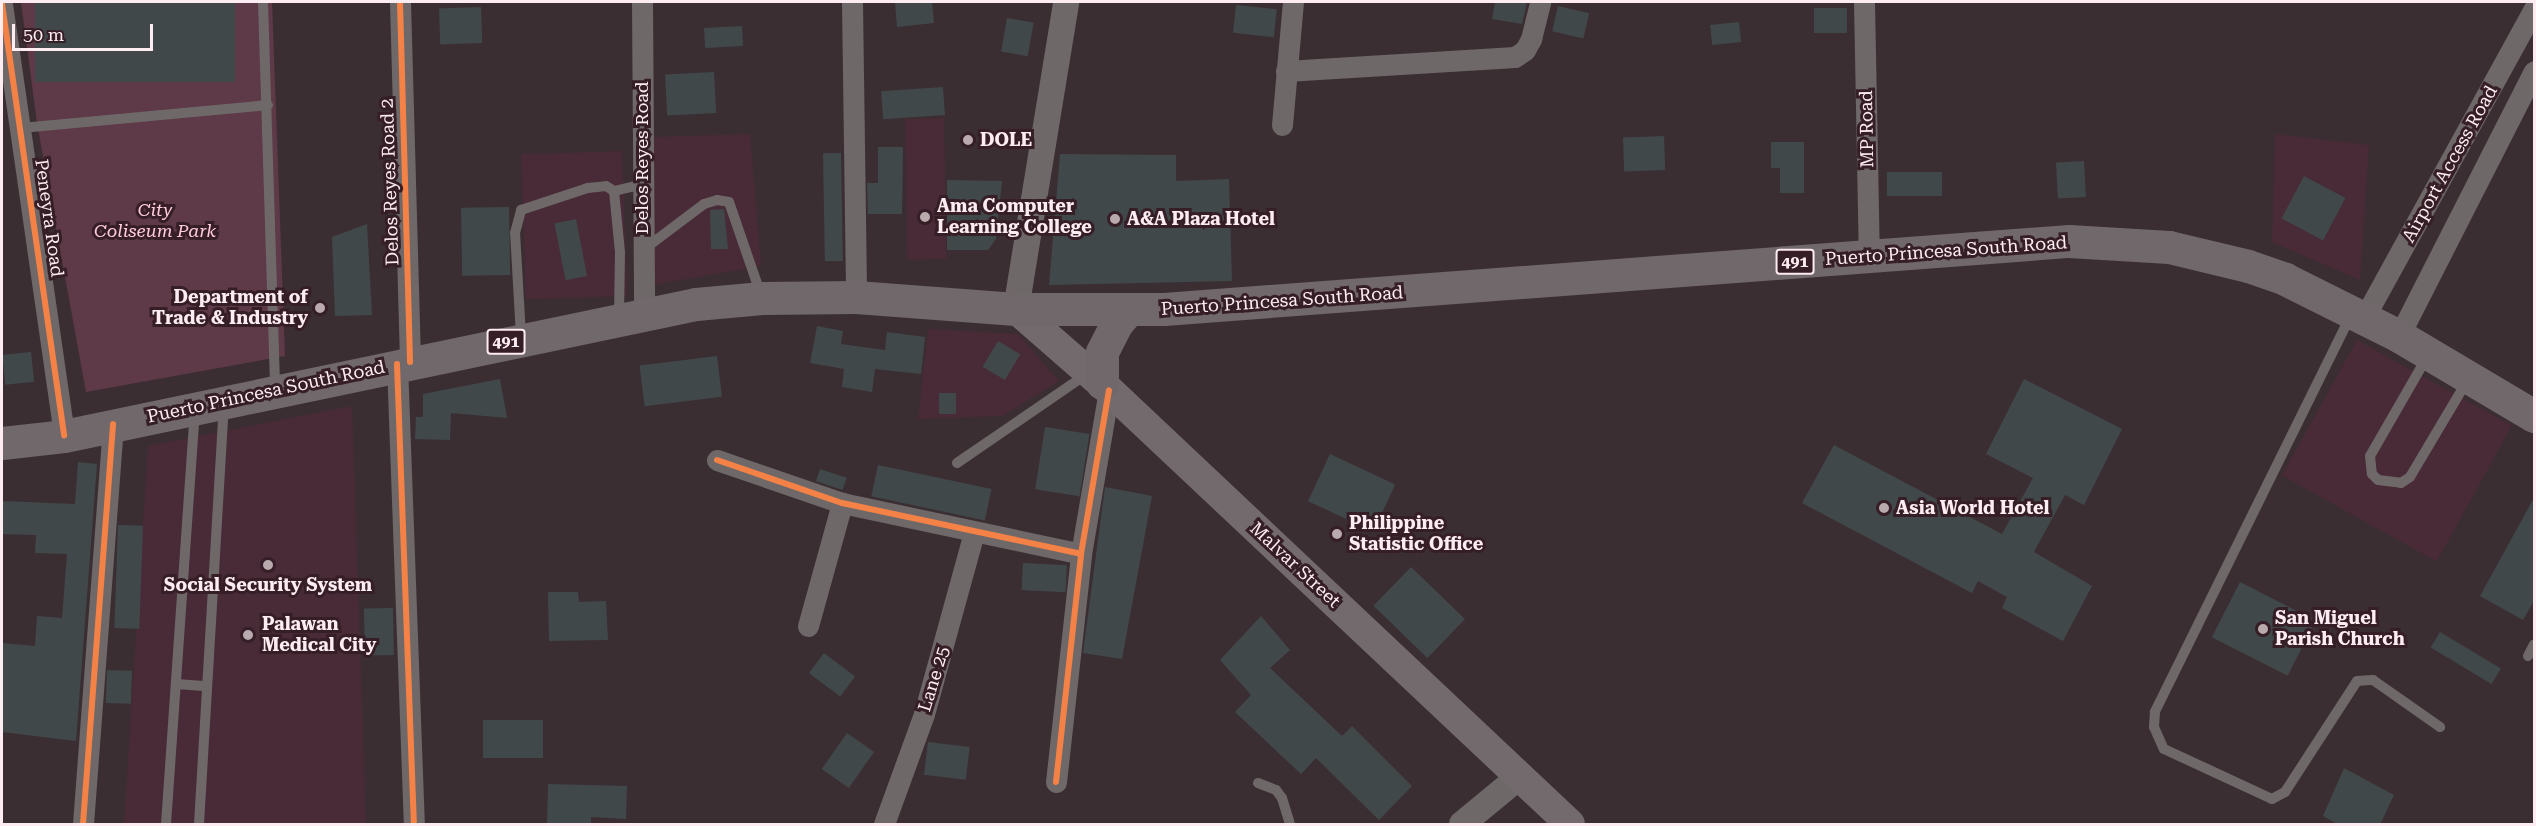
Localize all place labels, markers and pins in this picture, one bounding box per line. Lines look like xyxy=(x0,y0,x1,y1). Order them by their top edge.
place label: DOLE xyxy=(980,129,1032,151)
marker: DOLE xyxy=(961,133,975,147)
place label: Ama Computer Learning College xyxy=(937,196,1092,238)
place label: A&A Plaza Hotel xyxy=(1127,208,1275,230)
marker: Ama Computer Learning College xyxy=(918,210,932,224)
marker: A&A Plaza Hotel xyxy=(1108,212,1122,226)
place label: Department of Trade & Industry xyxy=(152,287,308,330)
marker: Department of Trade & Industry xyxy=(313,301,327,315)
place label: Asia World Hotel xyxy=(1896,497,2049,519)
marker: Asia World Hotel xyxy=(1877,501,1891,515)
place label: Philippine Statistic Office xyxy=(1349,513,1483,556)
marker: Philippine Statistic Office xyxy=(1330,527,1344,541)
marker: Social Security System xyxy=(261,558,275,572)
place label: Social Security System xyxy=(164,574,372,596)
place label: San Miguel Parish Church xyxy=(2275,608,2405,650)
place label: Palawan Medical City xyxy=(262,614,376,656)
marker: San Miguel Parish Church xyxy=(2256,622,2270,636)
marker: Palawan Medical City xyxy=(239,626,257,644)

